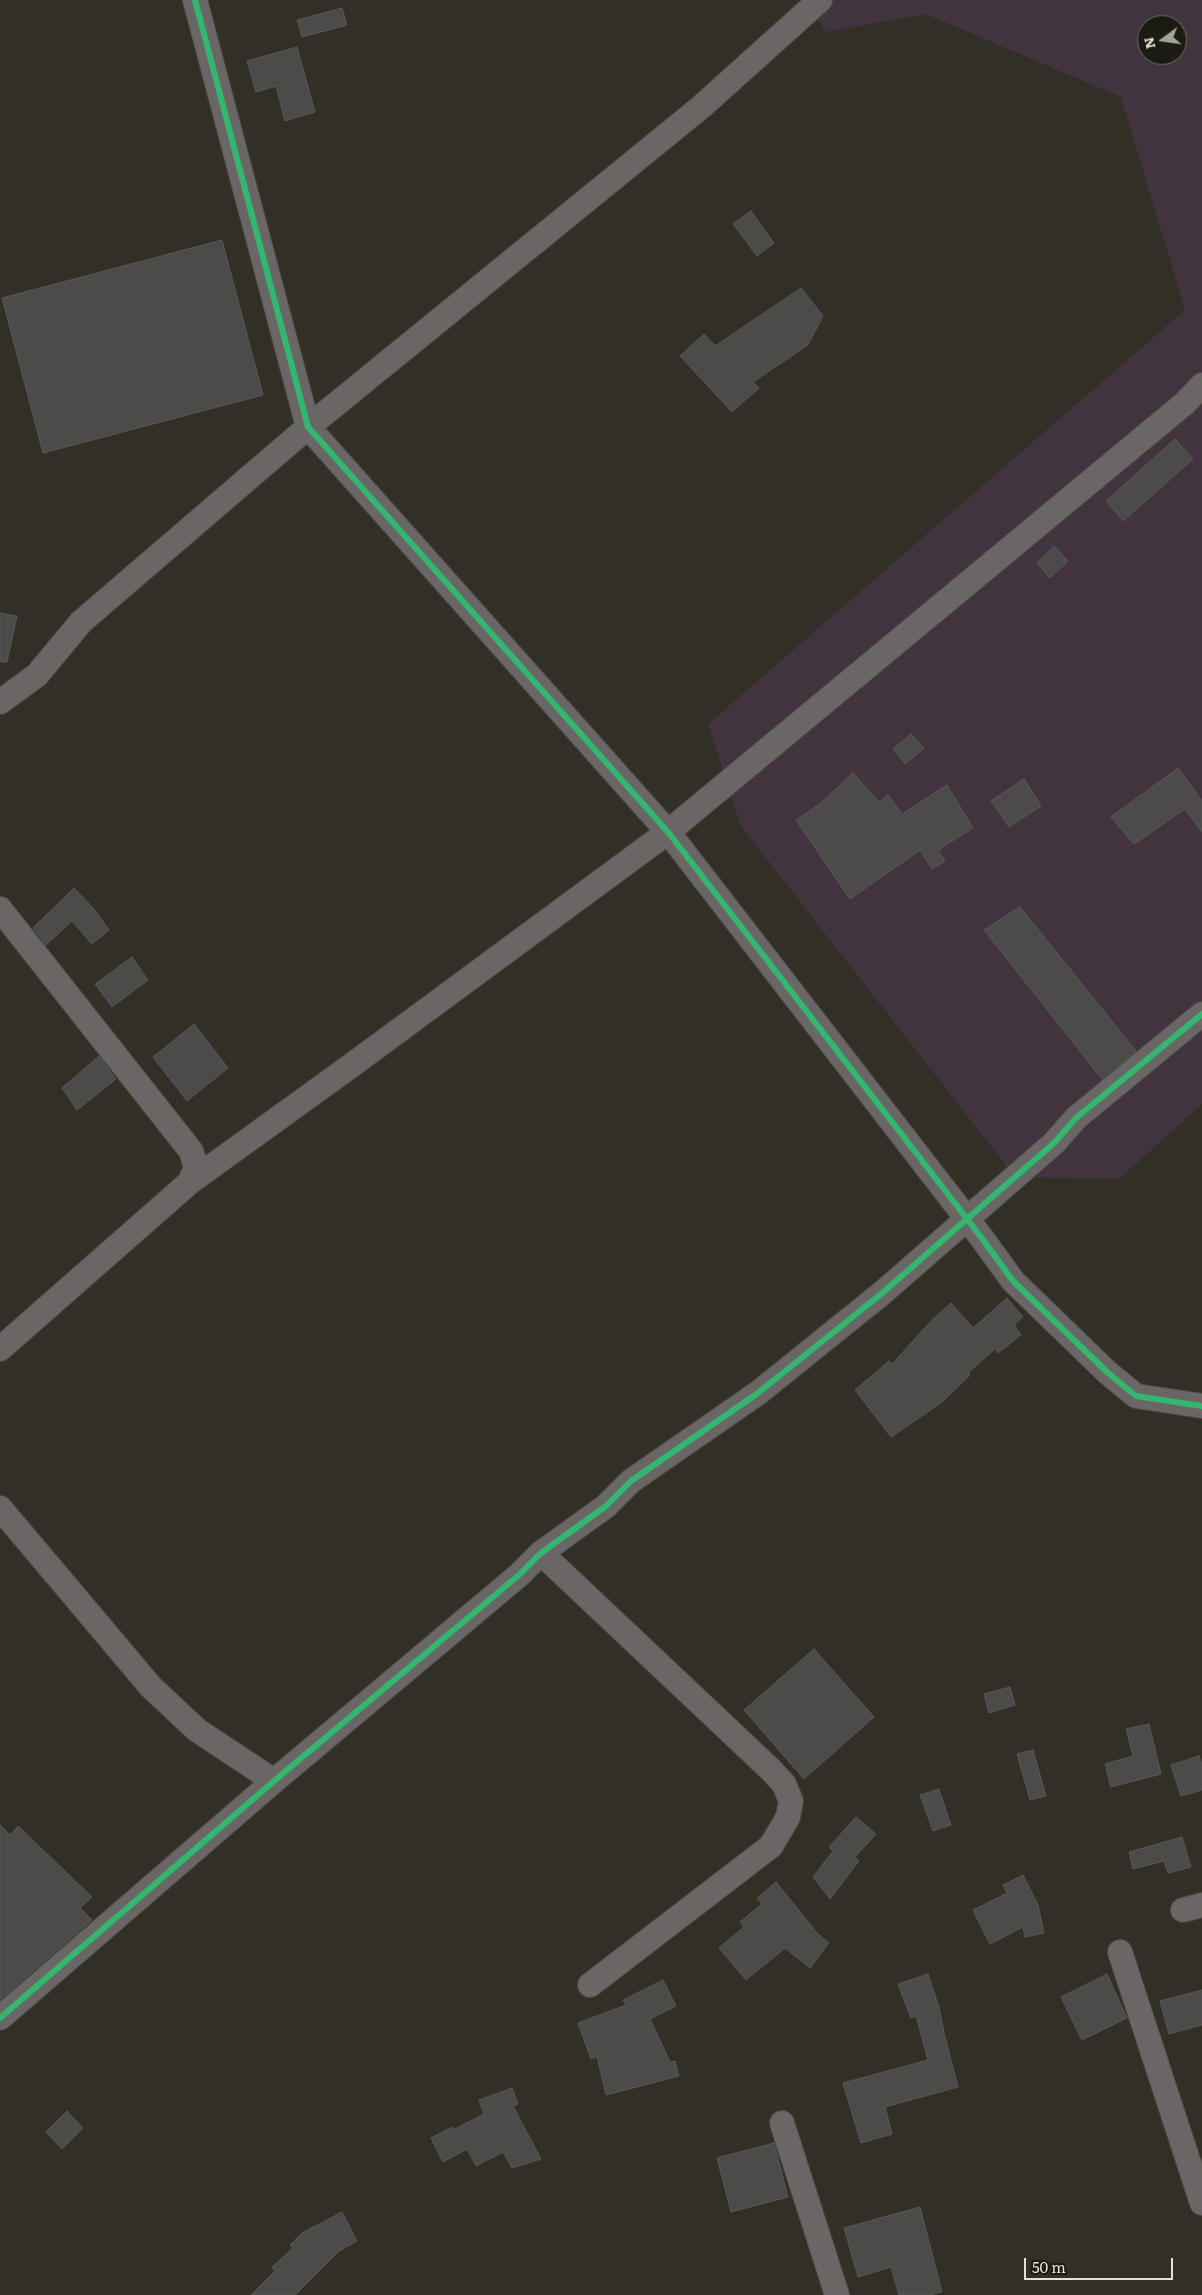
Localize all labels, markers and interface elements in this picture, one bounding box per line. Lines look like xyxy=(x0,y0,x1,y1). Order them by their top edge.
north arrow xyxy=(1137,15,1187,65)
text: N xyxy=(1137,35,1160,52)
scale bar xyxy=(1027,2248,1176,2280)
text: 50 m xyxy=(1032,2255,1066,2278)

